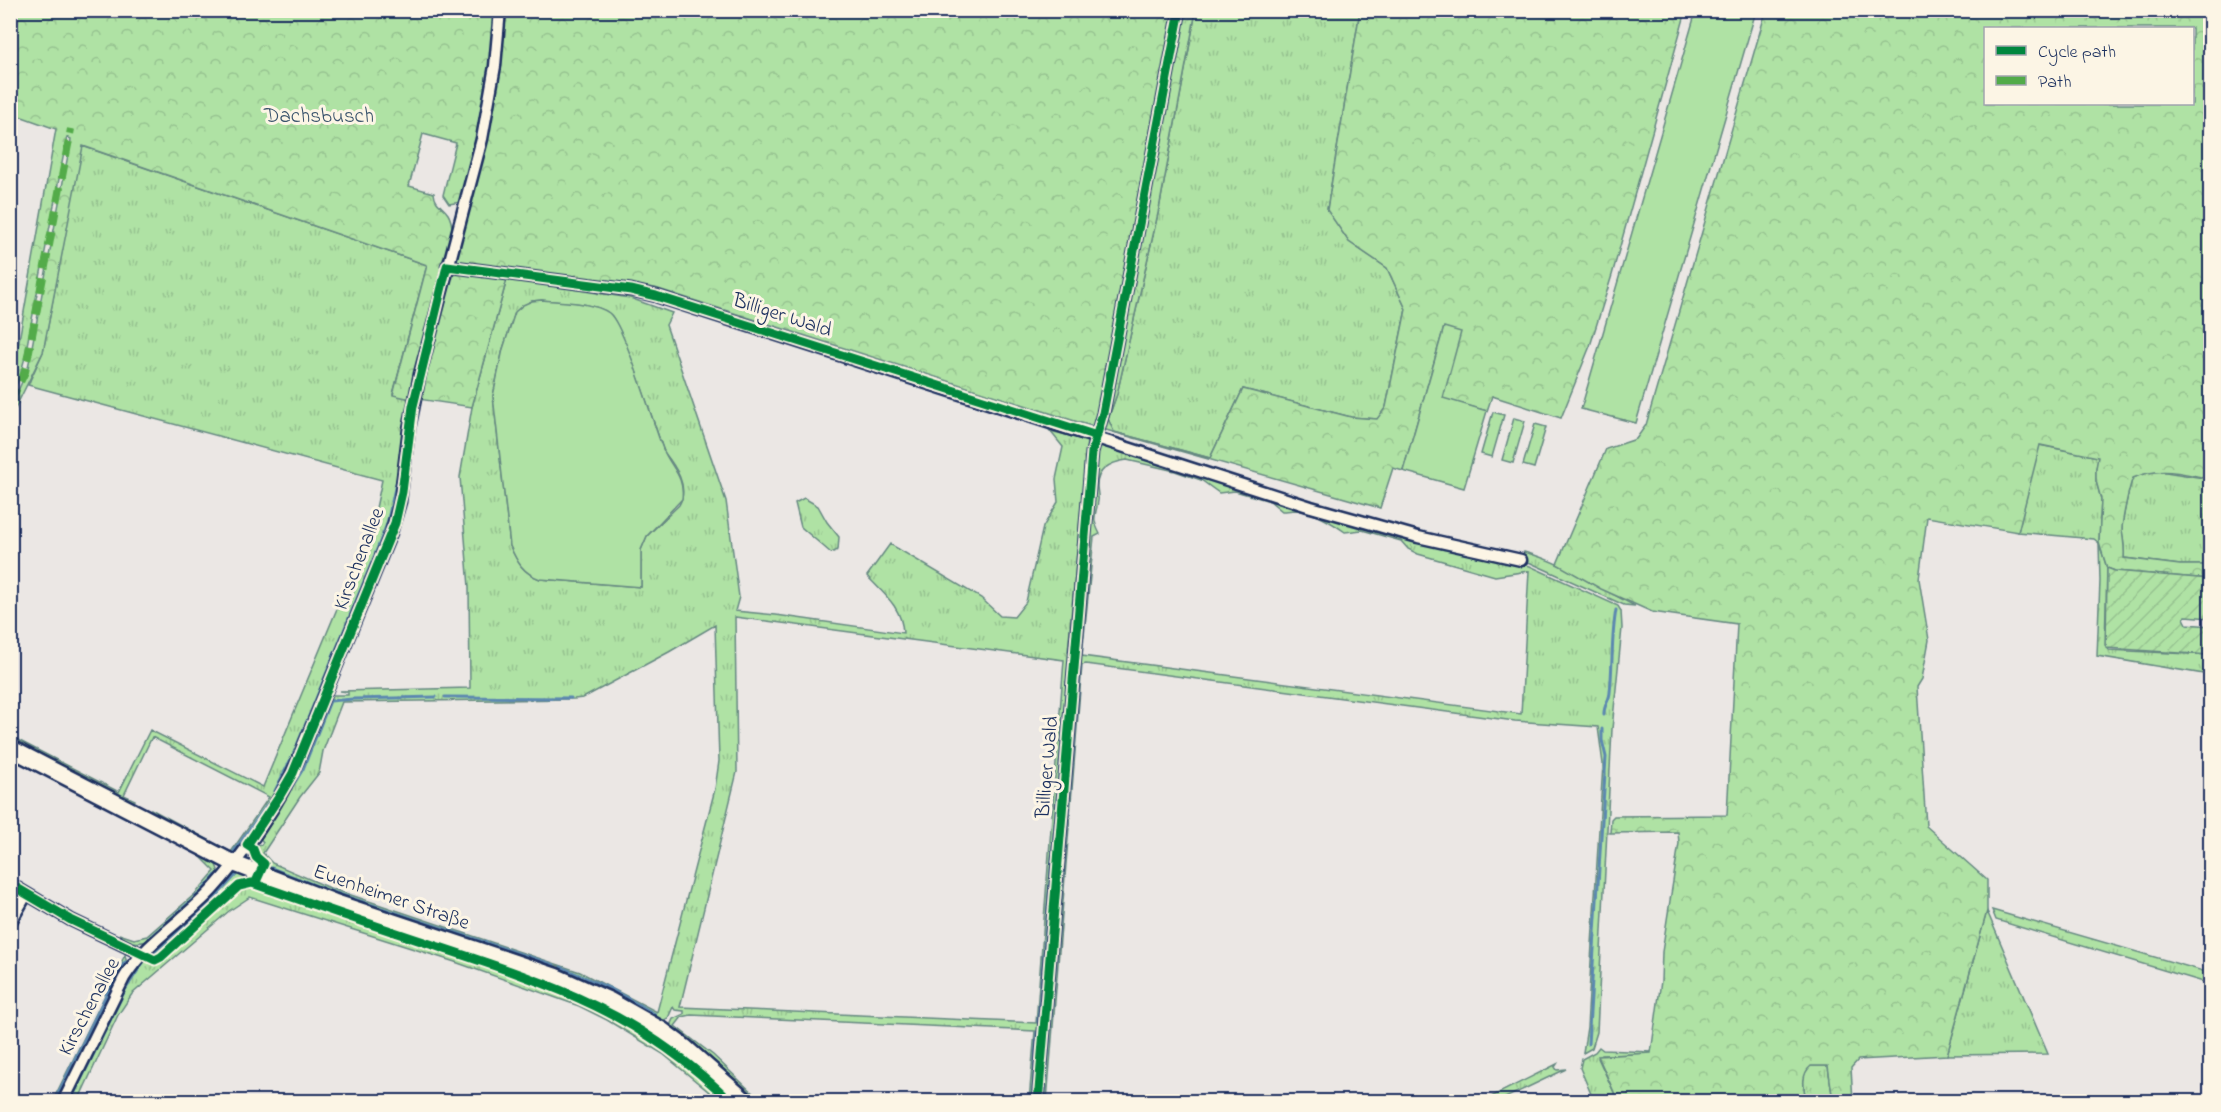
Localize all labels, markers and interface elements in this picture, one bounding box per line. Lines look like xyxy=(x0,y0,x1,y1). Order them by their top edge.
legend xyxy=(1984,27,2194,105)
text: Cycle path xyxy=(2038,40,2116,66)
text: Path xyxy=(2038,70,2072,96)
park label: Dachsbusch xyxy=(263,102,374,132)
street label: Billiger Wald xyxy=(727,286,835,348)
street label: Kirschenallee xyxy=(327,503,393,615)
street label: Billiger Wald xyxy=(1029,715,1069,820)
street label: Euenheimer Straße xyxy=(309,857,474,939)
street label: Kirschenallee xyxy=(52,952,129,1061)

